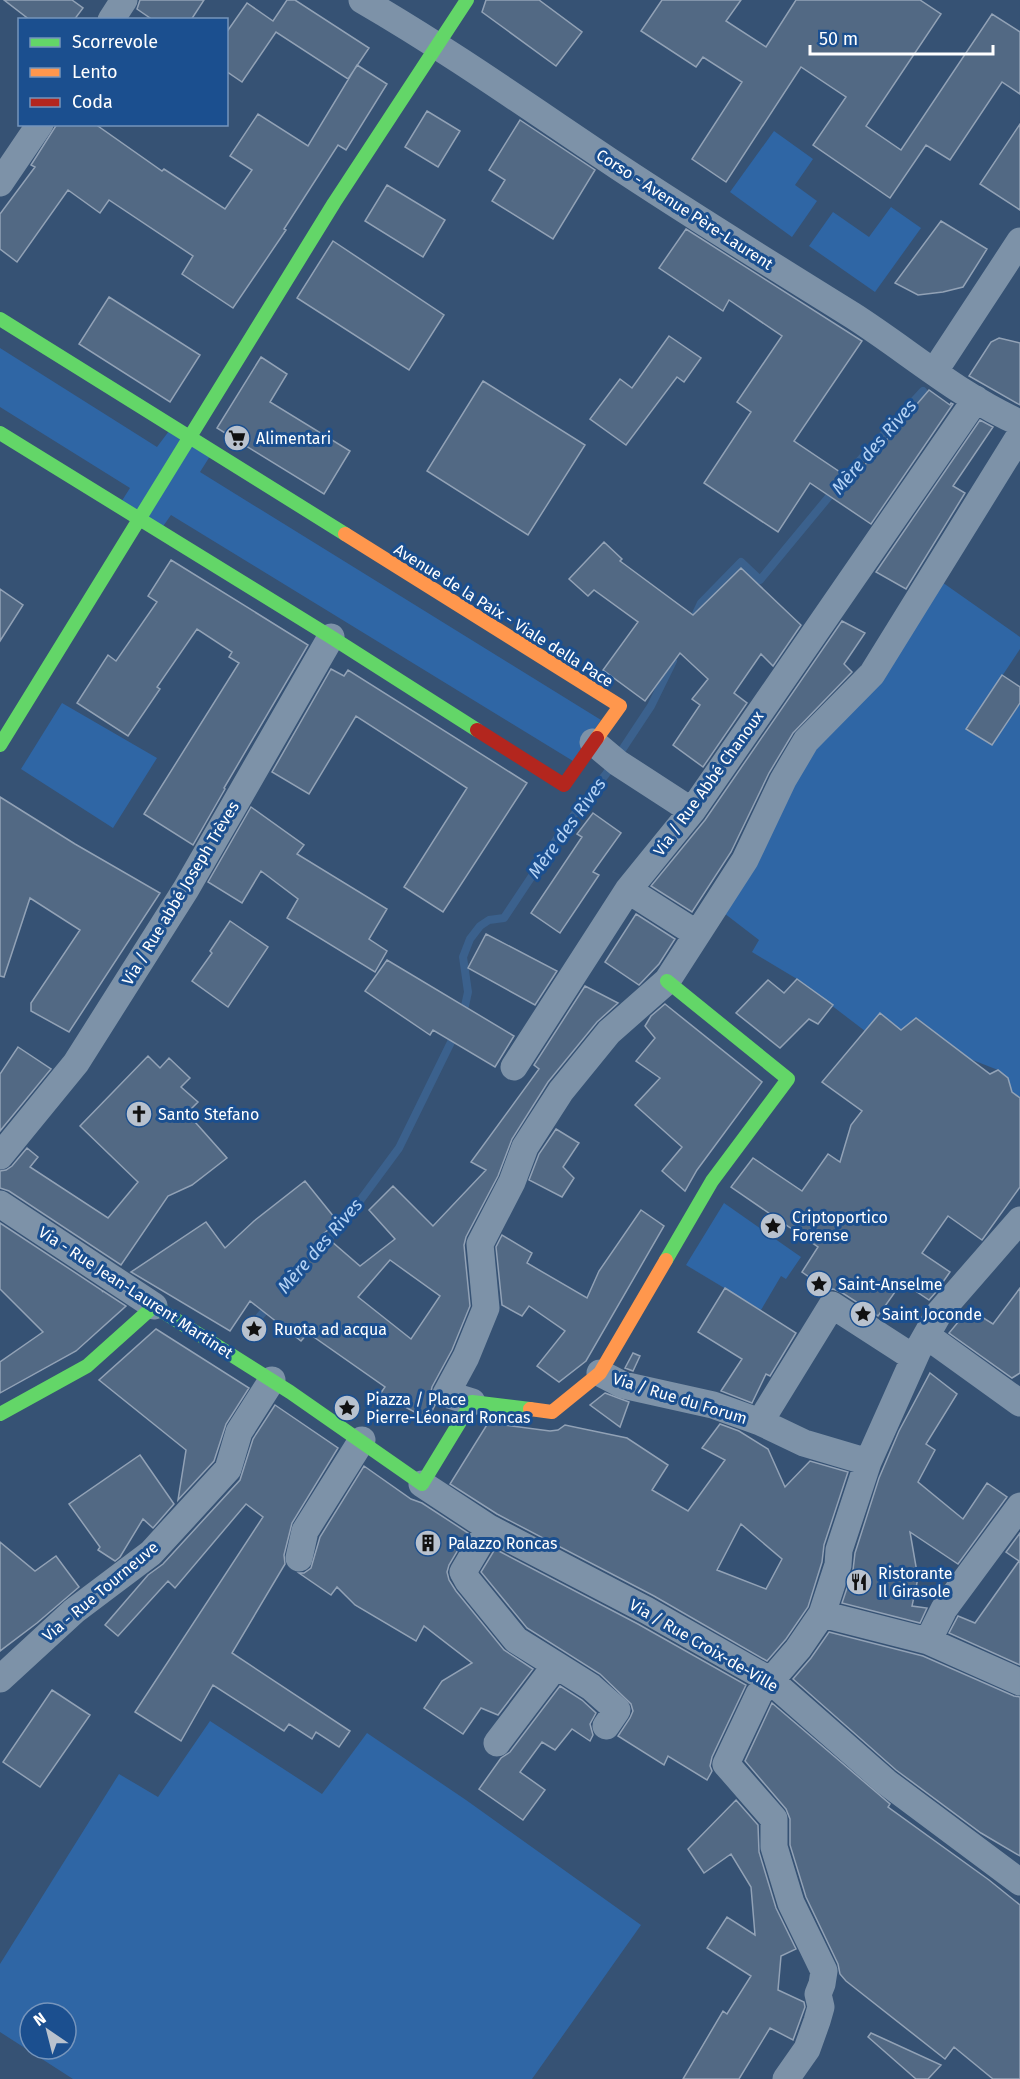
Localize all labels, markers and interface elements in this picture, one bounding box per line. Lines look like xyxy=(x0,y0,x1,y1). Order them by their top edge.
legend xyxy=(18,18,228,126)
scale bar xyxy=(810,18,993,56)
text: 50 m xyxy=(819,28,858,50)
text: Scorrevole xyxy=(72,31,158,53)
text: Lento xyxy=(72,61,118,83)
text: Coda xyxy=(72,91,113,113)
street label: Corso - Avenue Père-Laurent xyxy=(593,145,777,274)
water label: Mère des Rives xyxy=(827,395,921,499)
supermarket icon: Alimentari xyxy=(222,423,252,453)
place label: Alimentari xyxy=(256,429,331,448)
street label: Avenue de la Paix - Viale della Pace xyxy=(391,540,617,691)
street label: Via / Rue Abbé Chanoux xyxy=(649,707,768,860)
water label: Mère des Rives xyxy=(523,774,611,882)
street label: Via / Rue abbé Joseph Trèves xyxy=(118,798,243,989)
church icon: Santo Stefano xyxy=(124,1099,154,1129)
place label: Santo Stefano xyxy=(158,1105,259,1124)
water label: Mère des Rives xyxy=(273,1194,367,1298)
place label: Criptoportico Forense xyxy=(792,1208,888,1245)
place icon: Criptoportico Forense xyxy=(758,1211,788,1241)
street label: Via - Rue Jean-Laurent Martinet xyxy=(35,1222,237,1363)
place icon: Saint-Anselme xyxy=(804,1269,834,1299)
place label: Saint-Anselme xyxy=(838,1275,943,1294)
place icon: Saint Joconde xyxy=(848,1299,878,1329)
place label: Saint Joconde xyxy=(882,1305,982,1324)
place icon: Ruota ad acqua xyxy=(239,1314,269,1344)
place label: Ruota ad acqua xyxy=(274,1320,387,1339)
street label: Via / Rue du Forum xyxy=(610,1369,749,1428)
place label: Piazza / Place Pierre-Léonard Roncas xyxy=(366,1390,530,1427)
place icon: Piazza / Place Pierre-Léonard Roncas xyxy=(332,1393,362,1423)
building icon: Palazzo Roncas xyxy=(413,1528,443,1558)
place label: Palazzo Roncas xyxy=(448,1534,557,1553)
street label: Via - Rue Tourneuve xyxy=(39,1537,162,1645)
place label: Ristorante Il Girasole xyxy=(878,1564,953,1601)
restaurant icon: Ristorante Il Girasole xyxy=(844,1567,874,1597)
street label: Via / Rue Croix-de-Ville xyxy=(626,1595,781,1696)
north arrow xyxy=(18,2001,78,2061)
text: N xyxy=(30,2008,49,2030)

